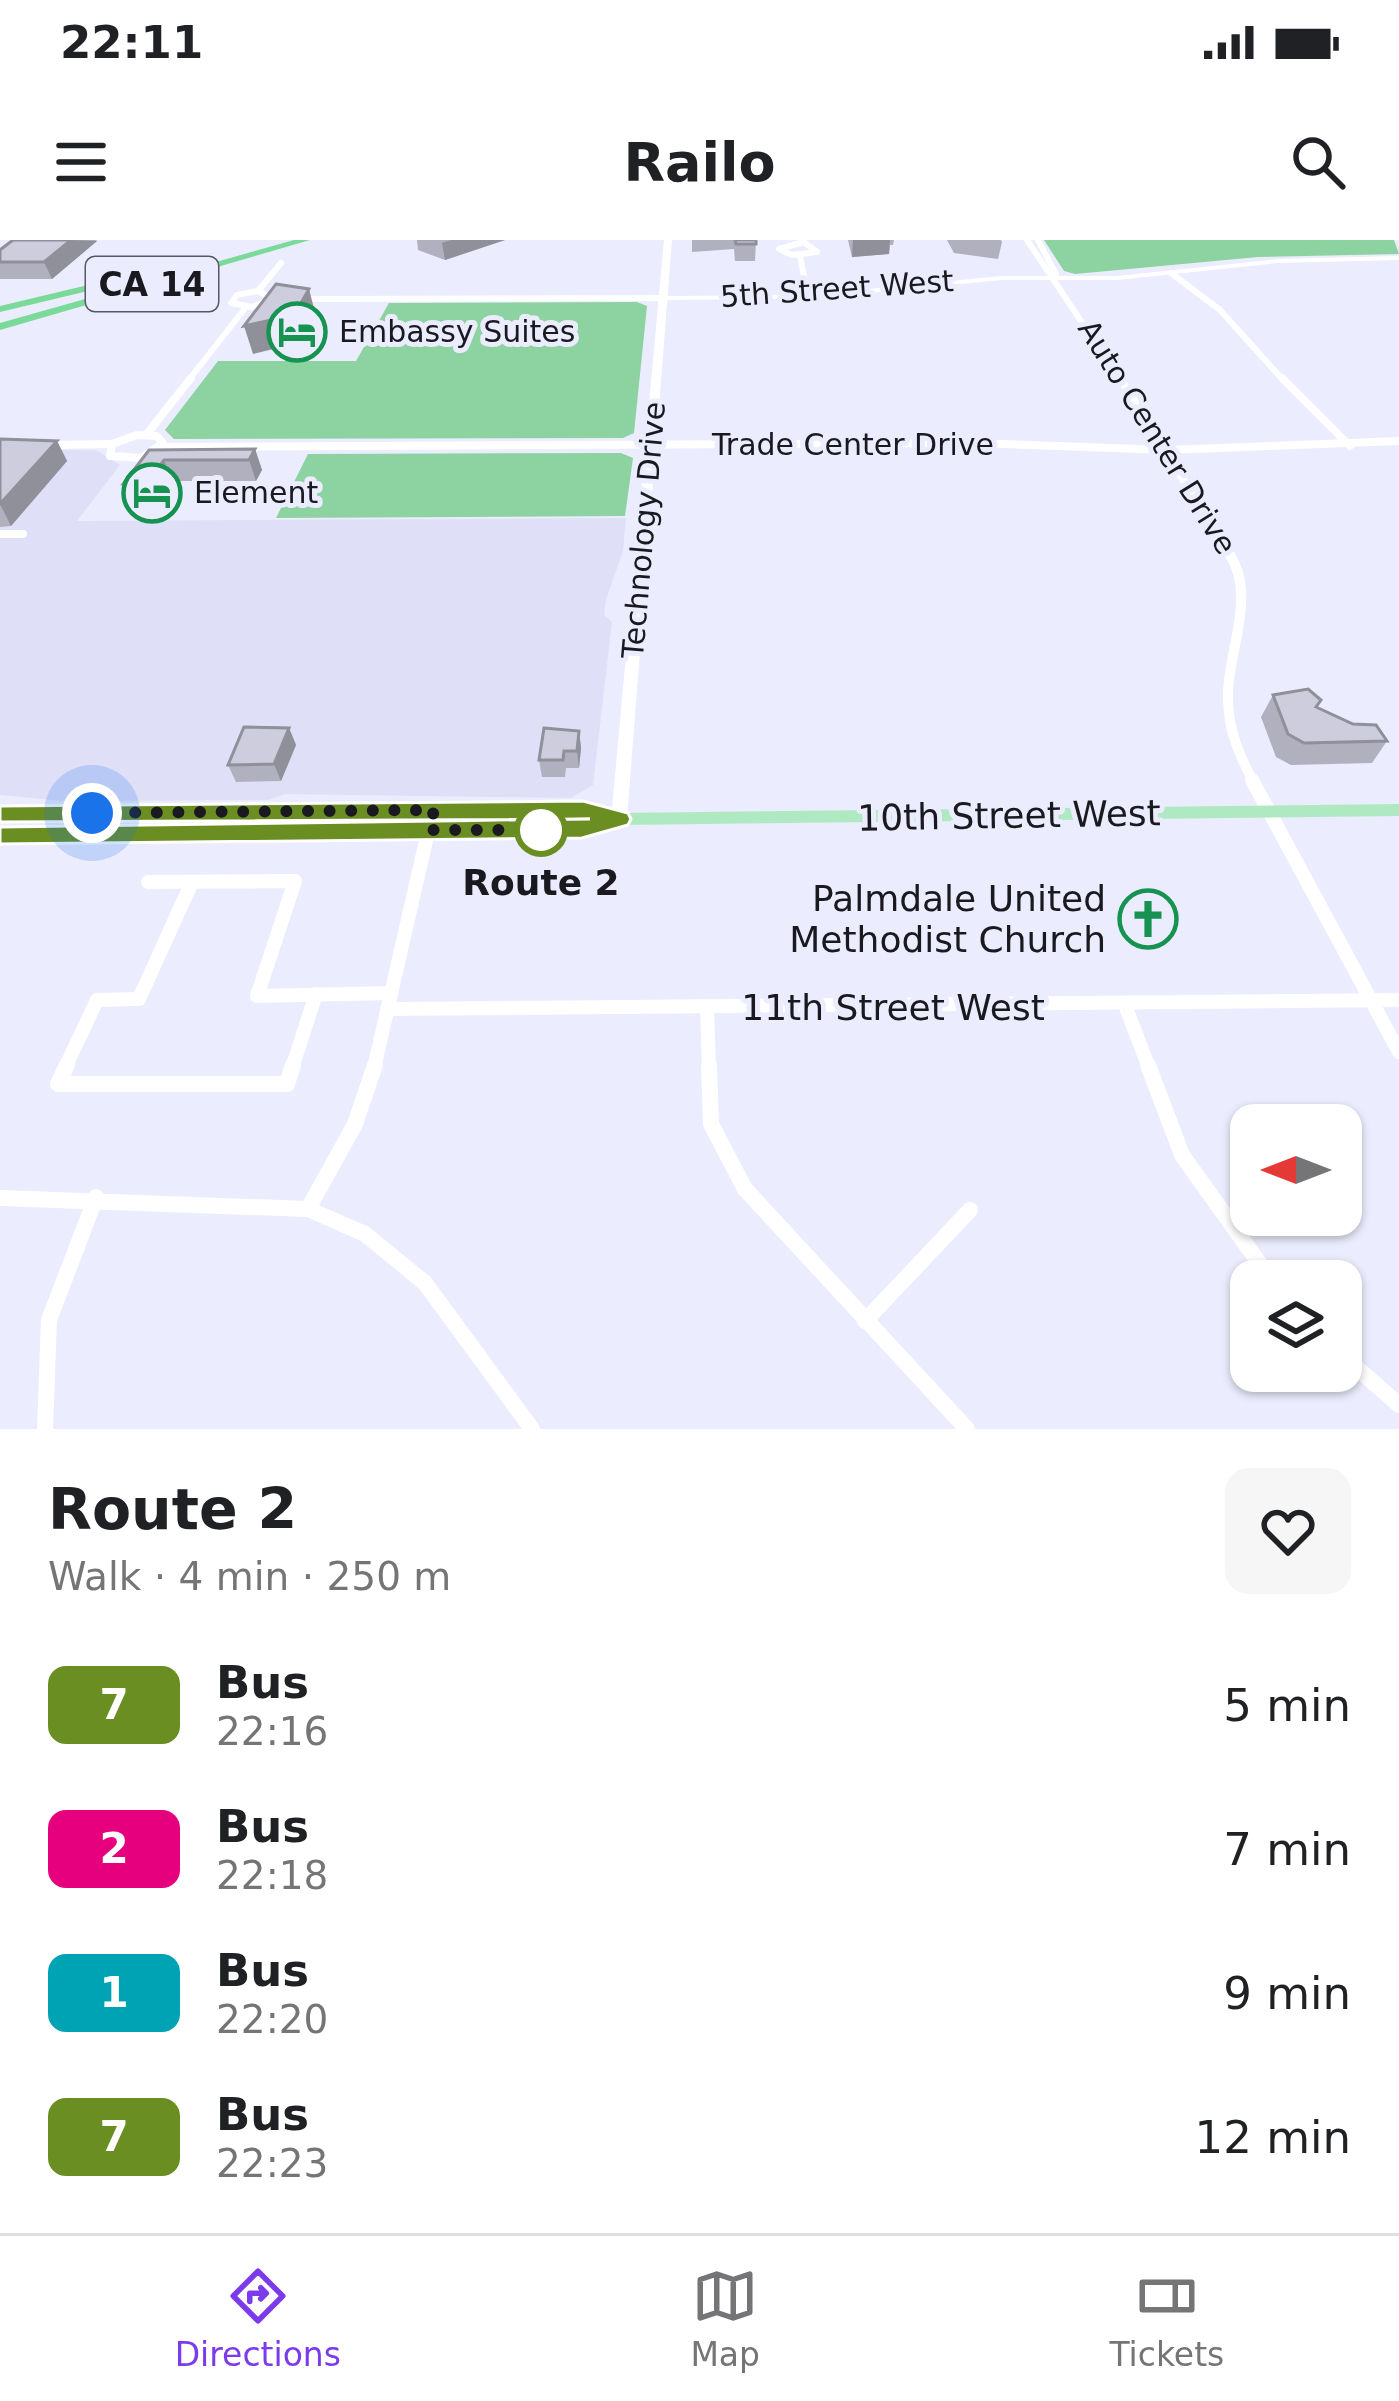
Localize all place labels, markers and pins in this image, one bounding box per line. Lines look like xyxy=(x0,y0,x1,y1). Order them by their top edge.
hotel icon: Embassy Suites xyxy=(266,301,328,363)
place label: Embassy Suites xyxy=(339,314,575,349)
hotel icon: Element xyxy=(121,462,183,524)
place label: Element xyxy=(194,475,318,510)
marker: Route 2 xyxy=(516,805,566,855)
place label: Route 2 xyxy=(462,862,620,903)
place label: Palmdale United Methodist Church xyxy=(789,878,1106,960)
church icon: Palmdale United Methodist Church xyxy=(1117,888,1179,950)

